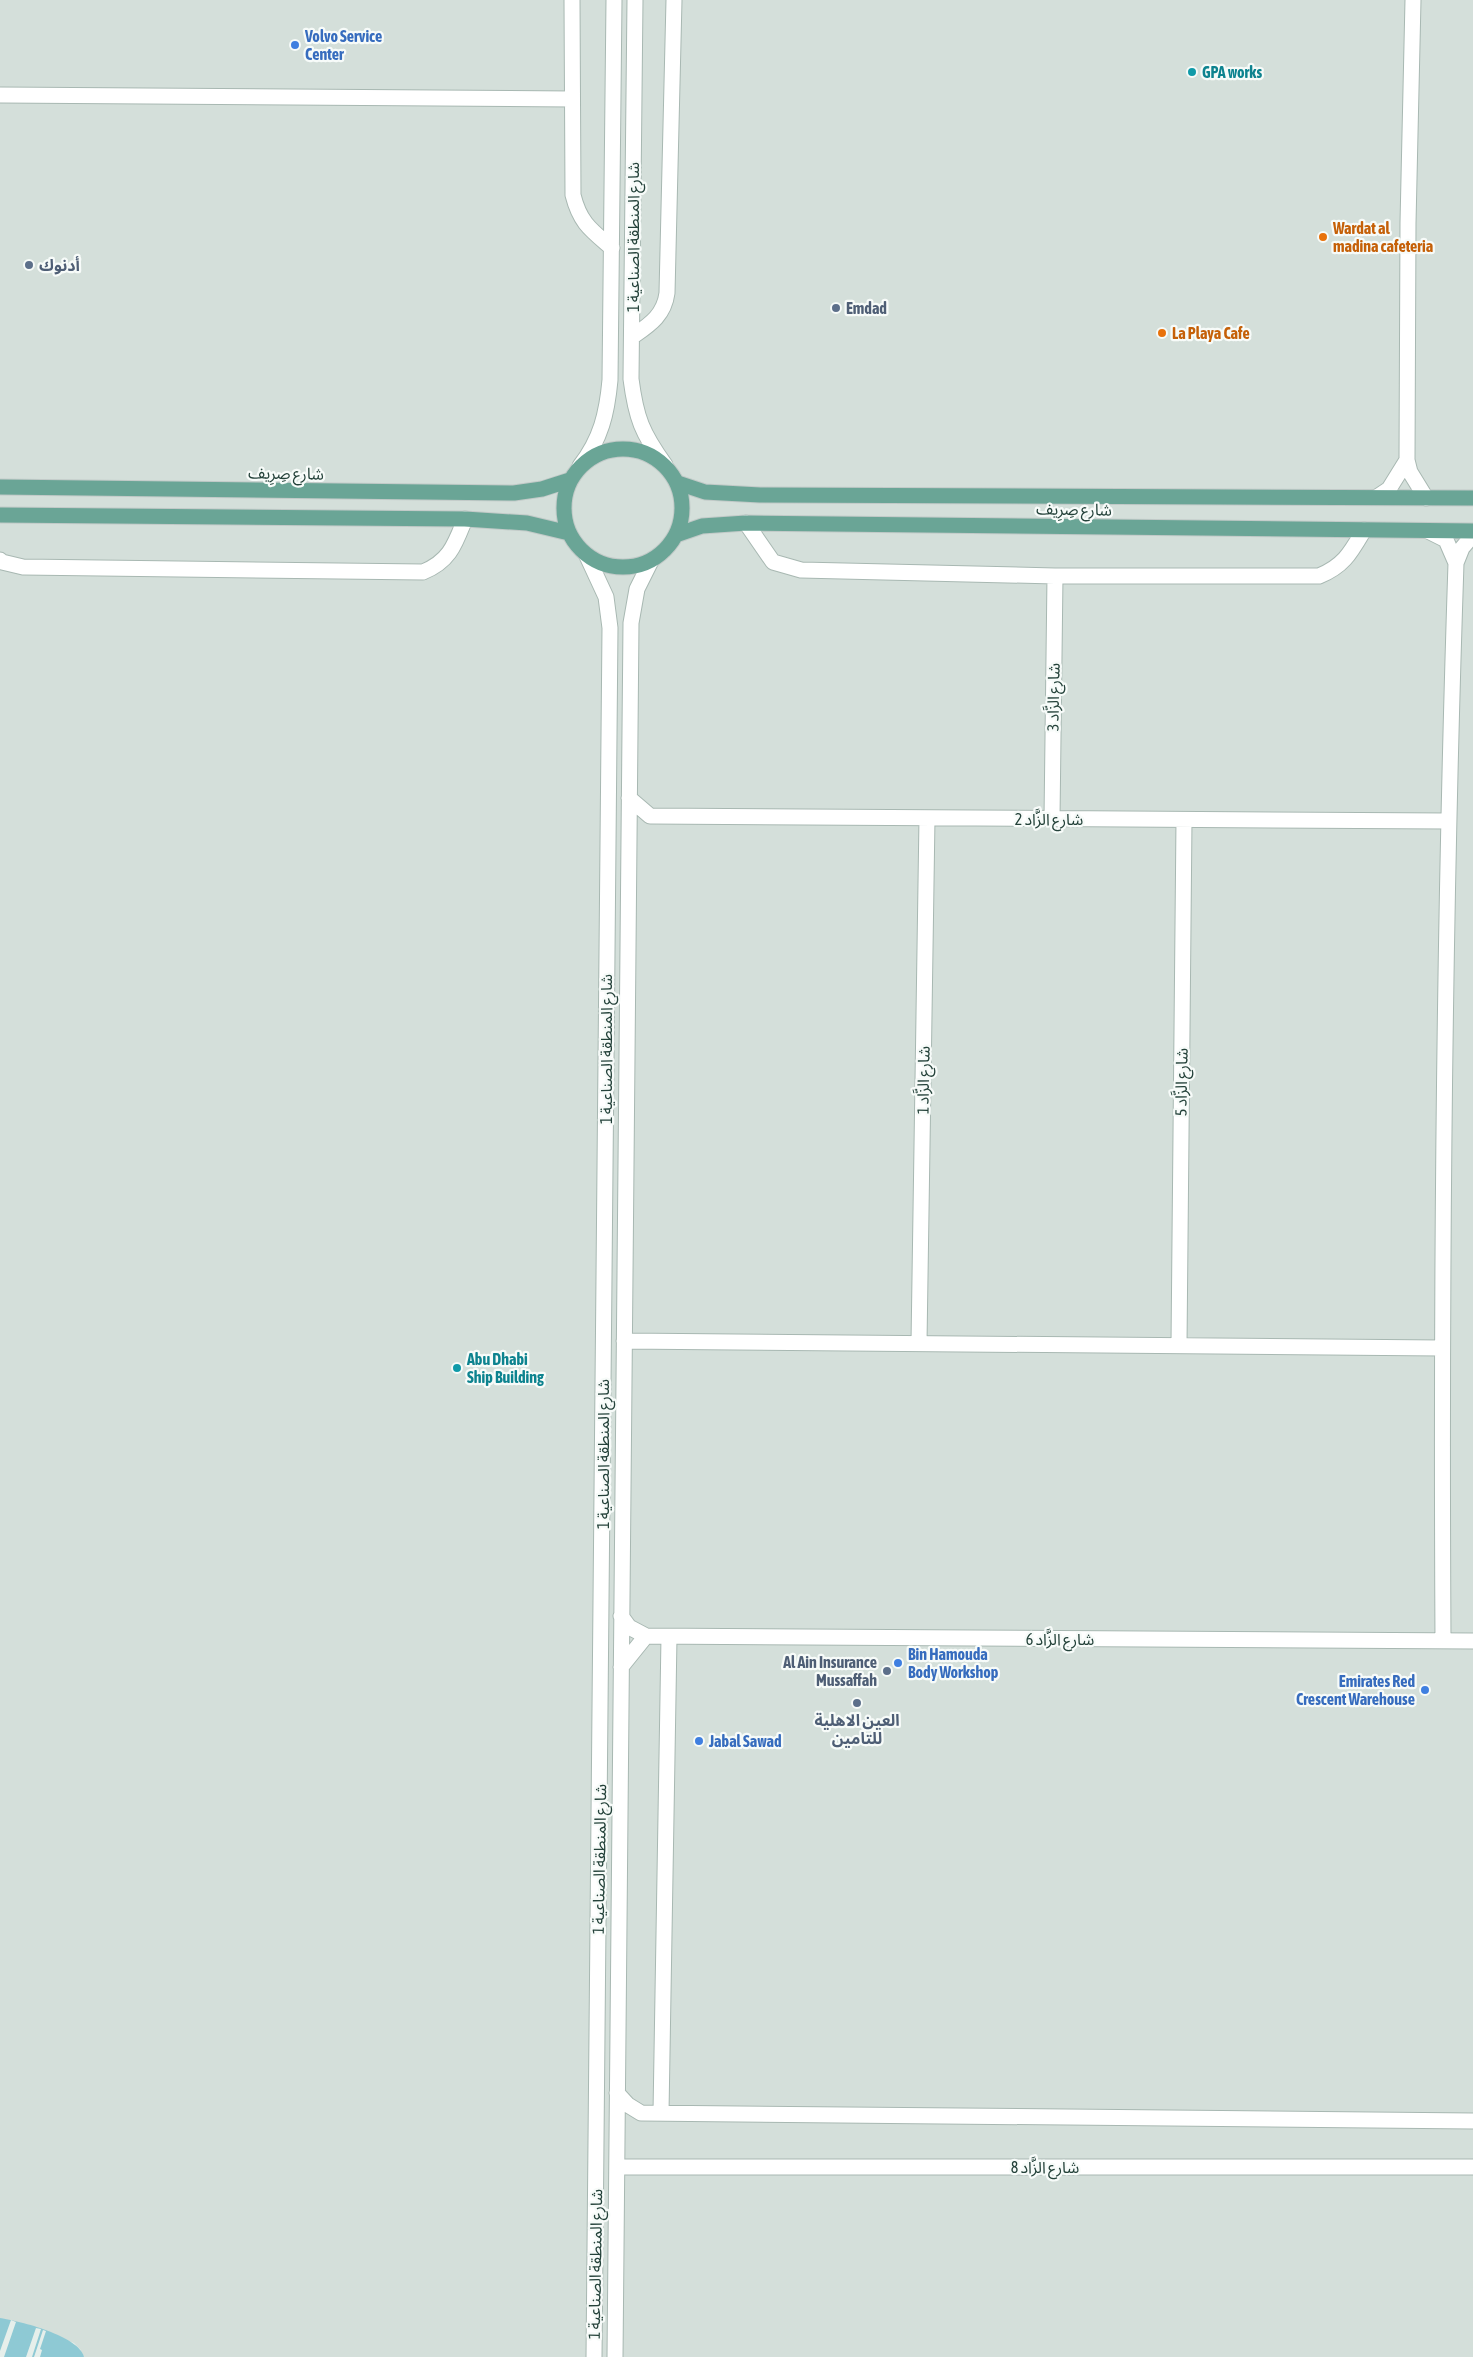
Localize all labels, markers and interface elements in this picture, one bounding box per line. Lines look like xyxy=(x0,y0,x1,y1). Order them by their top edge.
place label: Volvo Service Center xyxy=(304,27,382,63)
marker: Volvo Service Center xyxy=(289,39,301,51)
place label: GPA works xyxy=(1202,63,1262,81)
marker: GPA works xyxy=(1186,66,1198,78)
street label: شارع المنطقة الصناعية 1 xyxy=(624,162,646,312)
place label: Wardat al madina cafeteria xyxy=(1332,219,1433,255)
marker: Wardat al madina cafeteria xyxy=(1317,231,1329,243)
place label: أدنوك xyxy=(39,256,80,275)
marker: أدنوك xyxy=(23,259,35,271)
place label: Emdad xyxy=(846,299,887,317)
marker: Emdad xyxy=(830,302,842,314)
place label: La Playa Cafe xyxy=(1172,324,1250,342)
marker: La Playa Cafe xyxy=(1156,327,1168,339)
street label: شارع صِرِيف xyxy=(248,463,324,487)
street label: شارع صِرِيف xyxy=(1036,499,1112,523)
street label: شارع الزَّاد 3 xyxy=(1042,663,1067,731)
street label: شارع الزَّاد 2 xyxy=(1015,808,1083,832)
street label: شارع المنطقة الصناعية 1 xyxy=(597,974,619,1124)
street label: شارع الزَّاد 1 xyxy=(912,1046,937,1114)
street label: شارع الزَّاد 5 xyxy=(1170,1048,1195,1116)
place label: Abu Dhabi Ship Building xyxy=(466,1350,544,1386)
marker: Abu Dhabi Ship Building xyxy=(451,1362,463,1374)
street label: شارع المنطقة الصناعية 1 xyxy=(594,1379,616,1529)
street label: شارع الزَّاد 6 xyxy=(1026,1628,1094,1652)
place label: Bin Hamouda Body Workshop xyxy=(908,1645,999,1681)
place label: Al Ain Insurance Mussaffah xyxy=(782,1653,877,1689)
marker: Bin Hamouda Body Workshop xyxy=(892,1657,904,1669)
marker: Al Ain Insurance Mussaffah xyxy=(881,1665,893,1677)
place label: Emirates Red Crescent Warehouse xyxy=(1296,1672,1415,1708)
marker: Emirates Red Crescent Warehouse xyxy=(1419,1684,1431,1696)
marker: العين الاهلية للتامين xyxy=(851,1697,863,1709)
place label: العين الاهلية للتامين xyxy=(814,1711,900,1748)
place label: Jabal Sawad xyxy=(708,1732,782,1750)
marker: Jabal Sawad xyxy=(693,1735,705,1747)
street label: شارع المنطقة الصناعية 1 xyxy=(589,1784,613,1934)
street label: شارع الزَّاد 8 xyxy=(1011,2156,1079,2180)
street label: شارع المنطقة الصناعية 1 xyxy=(585,2189,609,2339)

